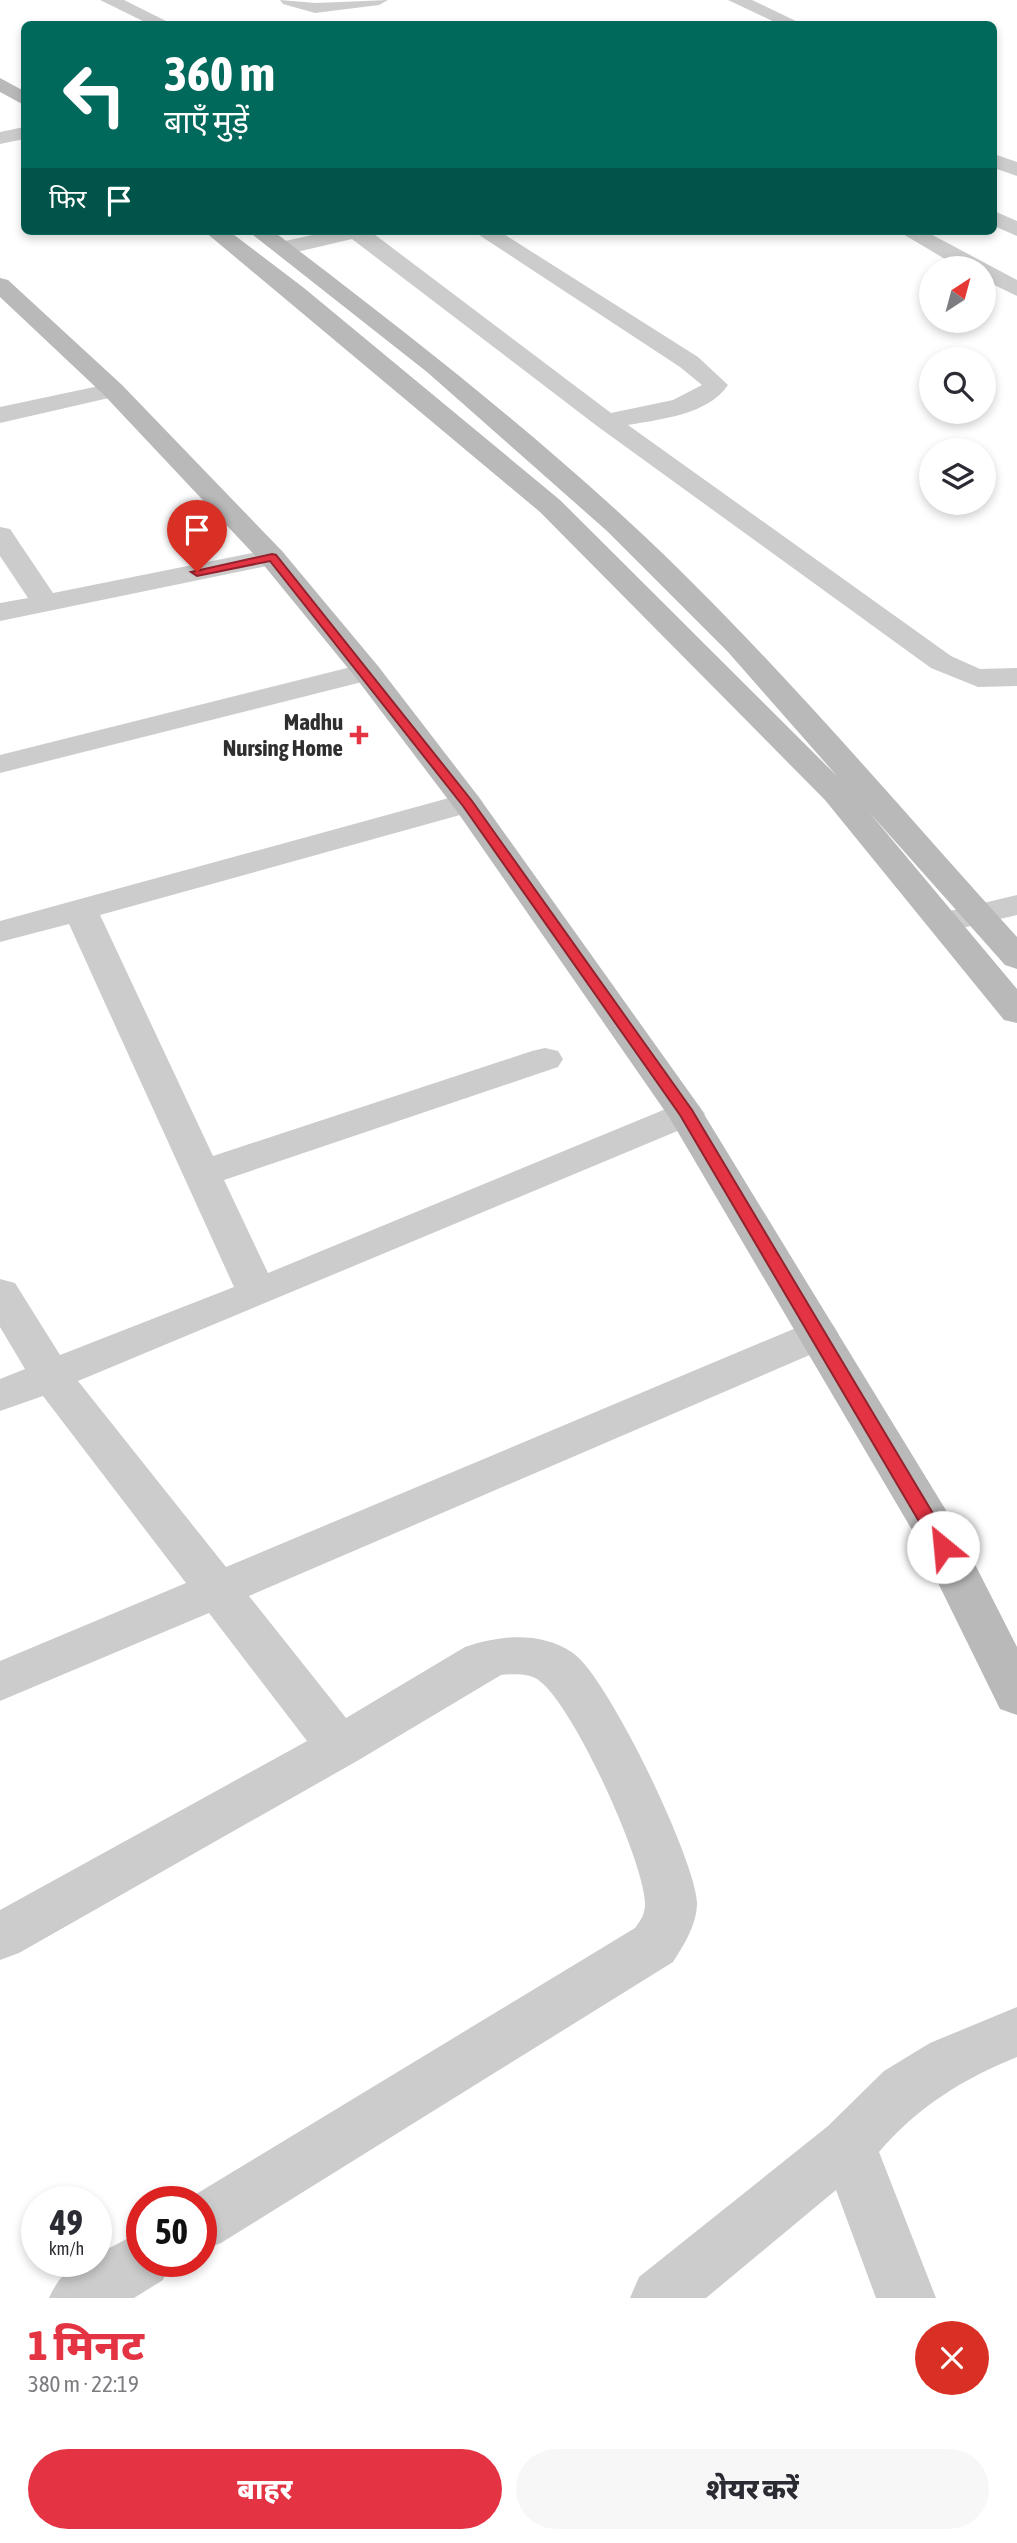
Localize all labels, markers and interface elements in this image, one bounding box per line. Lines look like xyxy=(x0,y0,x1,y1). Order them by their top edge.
text: 360 m xyxy=(164,45,275,101)
icon: left xyxy=(49,49,140,140)
text: बाएँ मुड़ें xyxy=(164,103,249,140)
icon: arrive xyxy=(100,182,138,220)
text: फिर xyxy=(49,184,86,214)
north arrow xyxy=(919,256,996,332)
map controls xyxy=(919,256,996,515)
button: search xyxy=(919,347,996,424)
button: layers xyxy=(919,438,996,515)
pin xyxy=(167,500,227,572)
icon: arrive xyxy=(178,511,216,549)
place label: Madhu Nursing Home xyxy=(223,709,343,761)
marker: Madhu Nursing Home xyxy=(349,725,369,745)
position arrow xyxy=(906,1510,980,1584)
speed limit sign: 50 xyxy=(126,2186,217,2277)
text: 49 xyxy=(50,2202,83,2242)
text: km/h xyxy=(49,2238,84,2259)
text: 1 मिनट xyxy=(28,2321,144,2369)
button: close xyxy=(915,2321,989,2395)
text: 380 m · 22:19 xyxy=(28,2371,139,2397)
button: बाहर xyxy=(28,2449,502,2529)
button: शेयर करें xyxy=(516,2449,989,2529)

